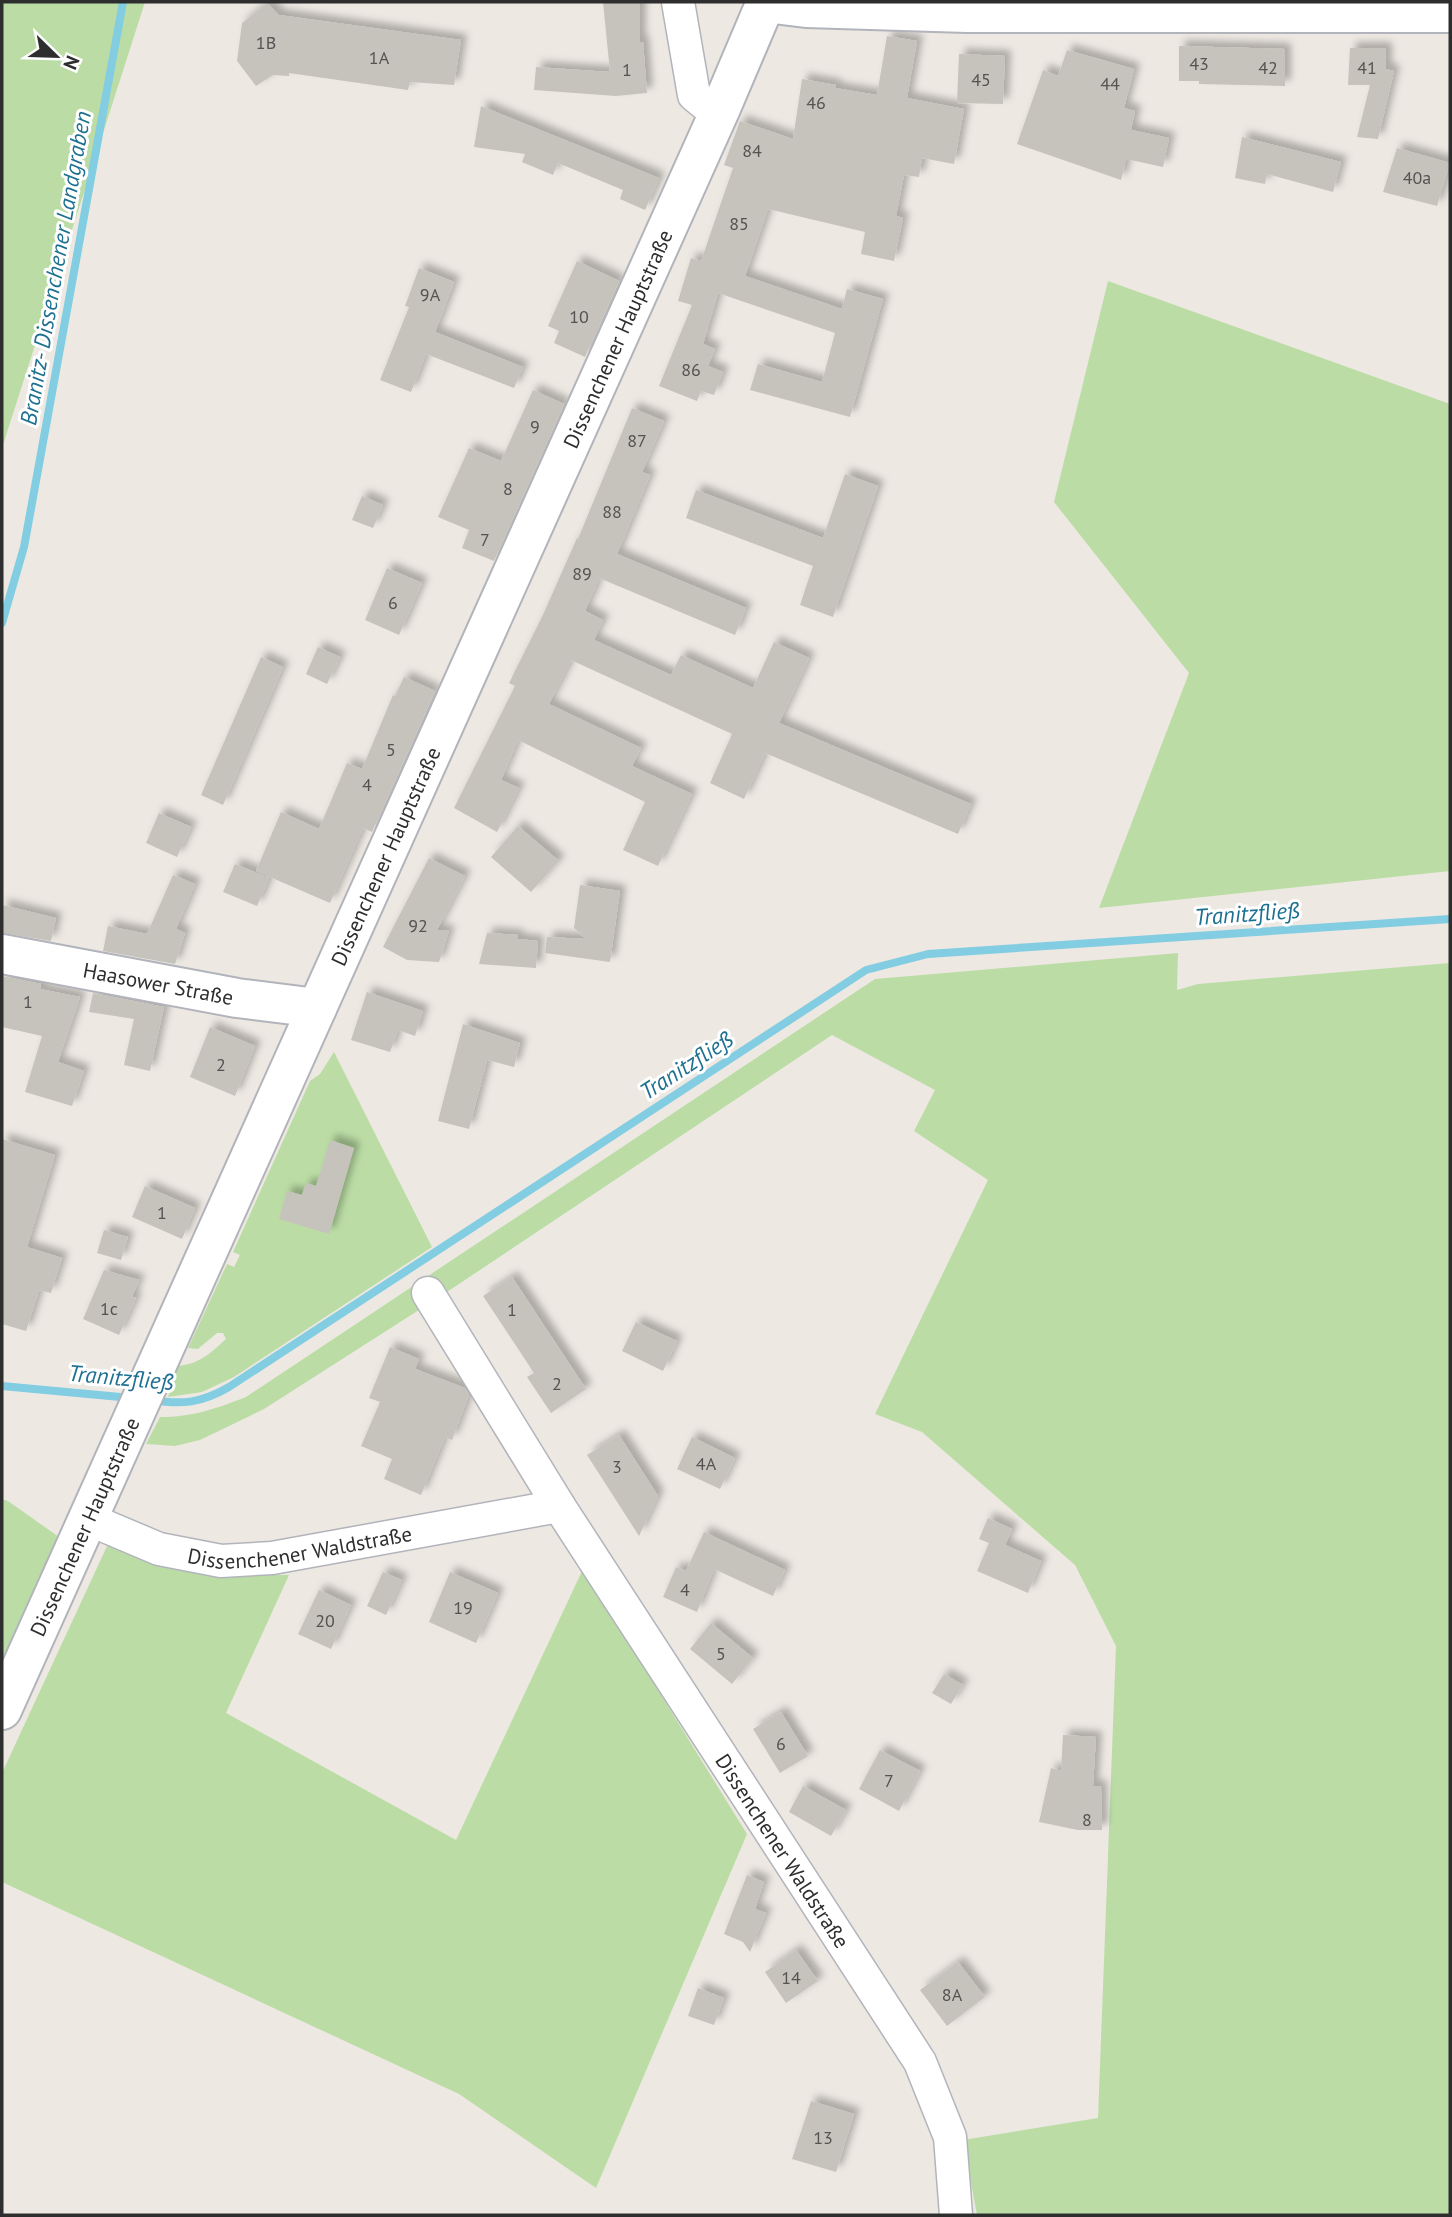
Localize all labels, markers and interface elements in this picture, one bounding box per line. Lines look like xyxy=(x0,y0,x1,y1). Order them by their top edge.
north arrow xyxy=(21,21,91,91)
house number: 1B xyxy=(256,31,276,54)
house number: 1A xyxy=(369,46,390,69)
text: N xyxy=(58,52,85,73)
house number: 43 xyxy=(1189,52,1209,75)
house number: 42 xyxy=(1258,56,1278,79)
house number: 41 xyxy=(1357,56,1377,79)
house number: 1 xyxy=(622,58,632,81)
house number: 45 xyxy=(971,68,991,91)
house number: 44 xyxy=(1100,72,1120,95)
house number: 46 xyxy=(806,91,826,114)
water label: Branitz- Dissenchener Landgraben xyxy=(13,109,97,427)
house number: 84 xyxy=(742,139,762,162)
house number: 40a xyxy=(1403,166,1431,189)
house number: 85 xyxy=(729,212,749,235)
street label: Dissenchener Hauptstraße xyxy=(557,225,678,452)
house number: 9A xyxy=(420,283,441,306)
house number: 10 xyxy=(569,305,589,328)
house number: 86 xyxy=(681,358,701,381)
house number: 9 xyxy=(530,415,540,438)
house number: 87 xyxy=(627,429,647,452)
house number: 8 xyxy=(503,477,513,500)
house number: 88 xyxy=(602,500,622,523)
house number: 7 xyxy=(480,528,490,551)
house number: 89 xyxy=(572,562,592,585)
house number: 6 xyxy=(388,591,398,614)
house number: 5 xyxy=(386,738,396,761)
street label: Dissenchener Hauptstraße xyxy=(324,743,446,970)
house number: 4 xyxy=(362,773,372,796)
water label: Tranitzfließ xyxy=(1193,895,1301,931)
house number: 92 xyxy=(408,914,428,937)
street label: Haasower Straße xyxy=(81,956,236,1011)
house number: 1 xyxy=(23,990,33,1013)
water label: Tranitzfließ xyxy=(634,1024,738,1106)
house number: 2 xyxy=(216,1053,226,1076)
house number: 1 xyxy=(157,1201,167,1224)
house number: 1c xyxy=(100,1297,118,1320)
house number: 1 xyxy=(507,1298,517,1321)
water label: Tranitzfließ xyxy=(67,1358,175,1396)
house number: 2 xyxy=(552,1372,562,1395)
street label: Dissenchener Hauptstraße xyxy=(23,1413,145,1640)
house number: 4A xyxy=(696,1452,717,1475)
house number: 3 xyxy=(612,1455,622,1478)
street label: Dissenchener Waldstraße xyxy=(186,1519,414,1575)
house number: 4 xyxy=(680,1578,690,1601)
house number: 19 xyxy=(453,1596,473,1619)
house number: 20 xyxy=(315,1609,335,1632)
house number: 5 xyxy=(716,1642,726,1665)
house number: 6 xyxy=(776,1732,786,1755)
street label: Dissenchener Waldstraße xyxy=(710,1748,856,1953)
house number: 7 xyxy=(884,1769,894,1792)
house number: 8 xyxy=(1082,1808,1092,1831)
house number: 14 xyxy=(781,1966,801,1989)
house number: 8A xyxy=(942,1983,963,2006)
house number: 13 xyxy=(813,2126,833,2149)

